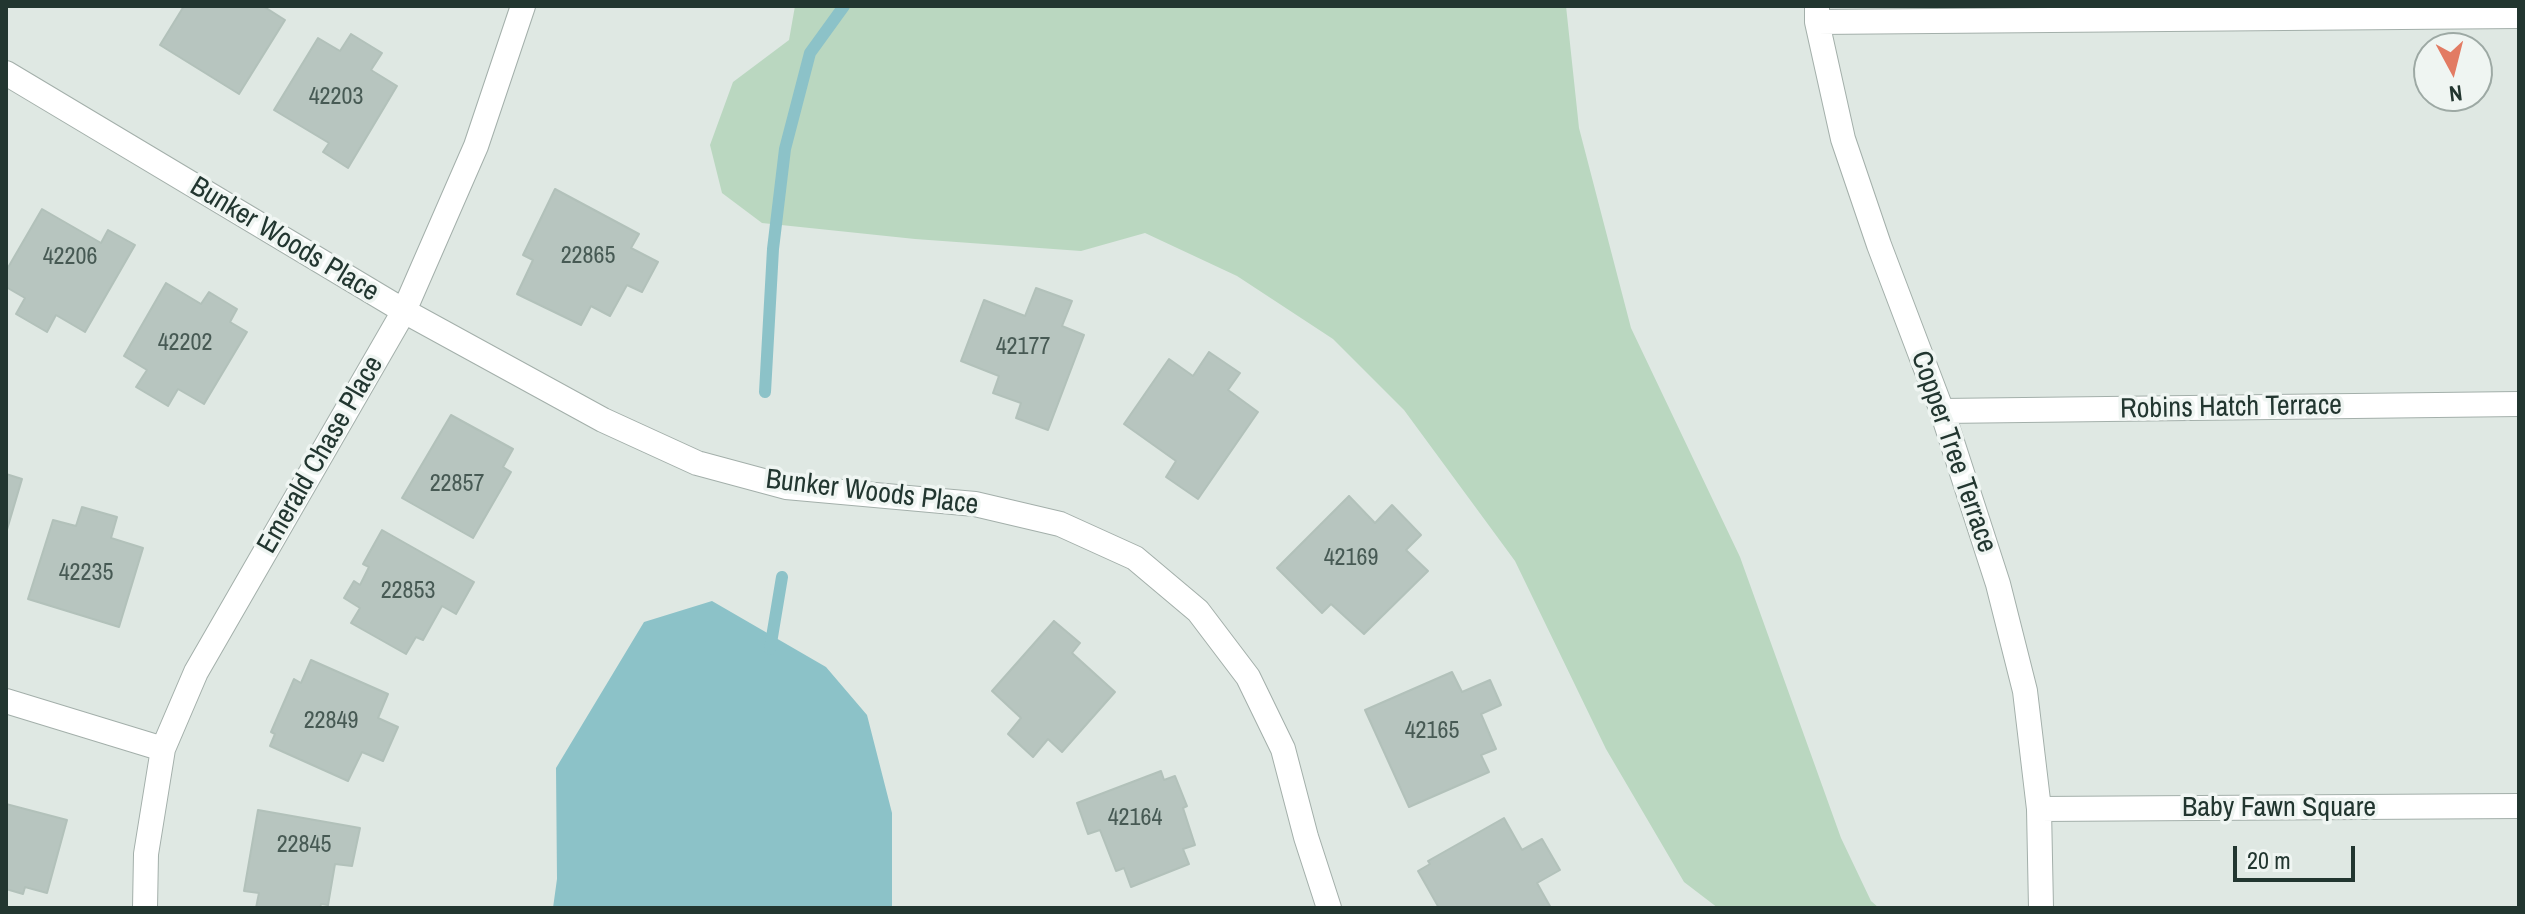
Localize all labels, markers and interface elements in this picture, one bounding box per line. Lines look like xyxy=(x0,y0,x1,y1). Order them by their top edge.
north arrow xyxy=(2413,32,2493,112)
text: N xyxy=(2447,78,2464,110)
house number: 42203 xyxy=(309,84,363,112)
street label: Bunker Woods Place xyxy=(184,170,384,310)
house number: 22865 xyxy=(561,243,615,271)
house number: 42206 xyxy=(43,244,97,272)
house number: 42202 xyxy=(158,330,212,358)
house number: 42177 xyxy=(996,334,1050,362)
street label: Copper Tree Terrace xyxy=(1903,347,2003,557)
street label: Emerald Chase Place xyxy=(251,350,391,560)
street label: Robins Hatch Terrace xyxy=(2120,389,2342,427)
street label: Bunker Woods Place xyxy=(764,463,980,523)
house number: 22857 xyxy=(430,471,484,499)
house number: 42169 xyxy=(1324,545,1378,573)
house number: 42235 xyxy=(59,560,113,588)
house number: 22853 xyxy=(381,578,435,606)
house number: 22849 xyxy=(304,708,358,736)
house number: 42165 xyxy=(1405,718,1459,746)
street label: Baby Fawn Square xyxy=(2182,791,2376,825)
house number: 42164 xyxy=(1108,805,1162,833)
scale bar xyxy=(2237,830,2359,880)
house number: 22845 xyxy=(277,832,331,860)
text: 20 m xyxy=(2247,844,2291,876)

